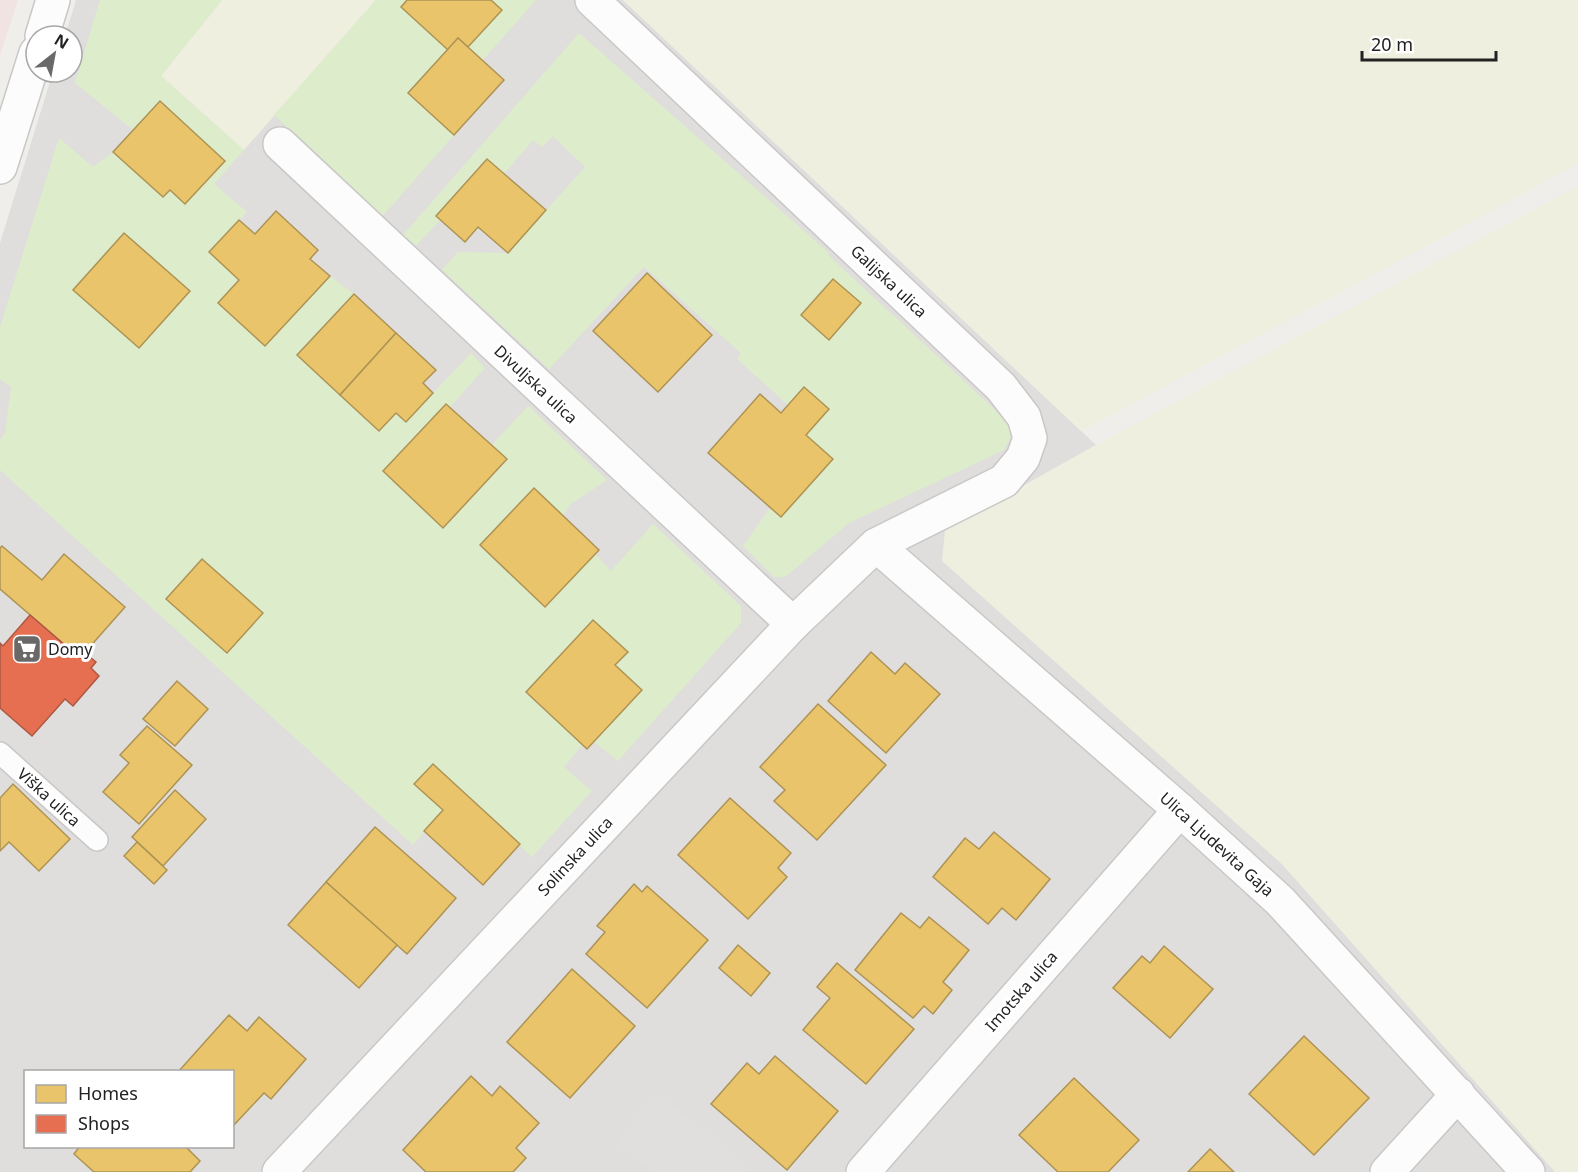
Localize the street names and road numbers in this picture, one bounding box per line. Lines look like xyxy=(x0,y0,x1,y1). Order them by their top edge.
street label: Galijska ulica xyxy=(846,240,932,322)
street label: Divuljska ulica xyxy=(490,340,582,428)
street label: Viška ulica xyxy=(13,763,85,831)
street label: Ulica Ljudevita Gaja xyxy=(1155,787,1279,901)
street label: Solinska ulica xyxy=(533,812,617,900)
street label: Imotska ulica xyxy=(980,946,1062,1036)

